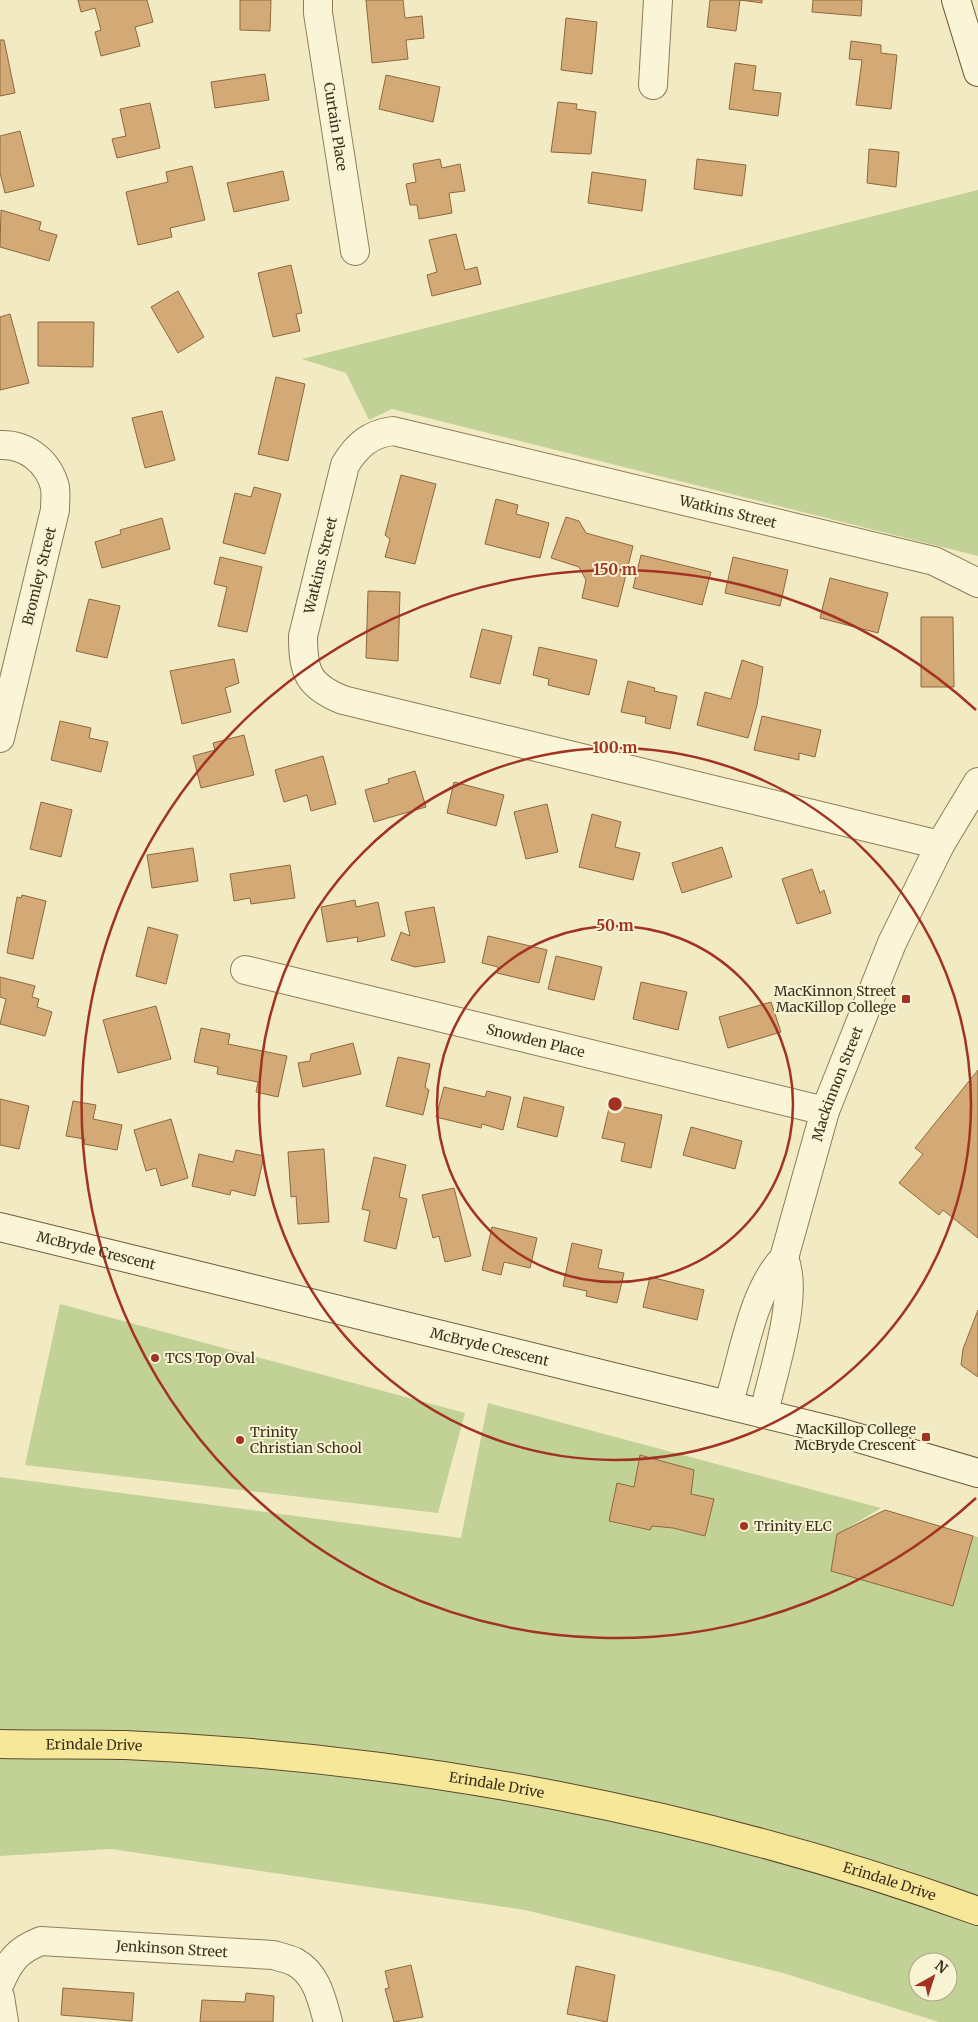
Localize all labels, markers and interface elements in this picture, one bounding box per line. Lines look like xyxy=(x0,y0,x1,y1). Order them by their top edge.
street label: Curtain Place xyxy=(320,81,351,172)
street label: Watkins Street xyxy=(677,491,779,532)
street label: Watkins Street xyxy=(300,514,341,617)
street label: Bromley Street xyxy=(18,525,60,627)
text: 150 m xyxy=(593,560,637,579)
text: 100 m xyxy=(593,738,637,757)
text: 50 m xyxy=(596,916,634,935)
place label: MacKinnon Street MacKillop College xyxy=(774,982,897,1016)
marker: MacKinnon Street MacKillop College xyxy=(900,993,912,1005)
street label: Snowden Place xyxy=(484,1020,587,1061)
street label: Mackinnon Street xyxy=(808,1023,867,1143)
centre of rings xyxy=(606,1095,624,1113)
street label: McBryde Crescent xyxy=(35,1227,158,1274)
street label: McBryde Crescent xyxy=(428,1324,551,1370)
place label: TCS Top Oval xyxy=(165,1349,256,1367)
marker: TCS Top Oval xyxy=(149,1352,161,1364)
place label: MacKillop College McBryde Crescent xyxy=(794,1420,917,1454)
place label: Trinity Christian School xyxy=(250,1423,362,1457)
marker: MacKillop College McBryde Crescent xyxy=(920,1431,932,1443)
marker: Trinity Christian School xyxy=(234,1434,246,1446)
place label: Trinity ELC xyxy=(754,1517,832,1535)
marker: Trinity ELC xyxy=(738,1520,750,1532)
street label: Erindale Drive xyxy=(46,1735,143,1755)
street label: Erindale Drive xyxy=(448,1768,546,1802)
street label: Erindale Drive xyxy=(841,1858,938,1905)
street label: Jenkinson Street xyxy=(115,1936,229,1961)
north arrow xyxy=(908,1952,958,2002)
text: N xyxy=(931,1956,951,1977)

